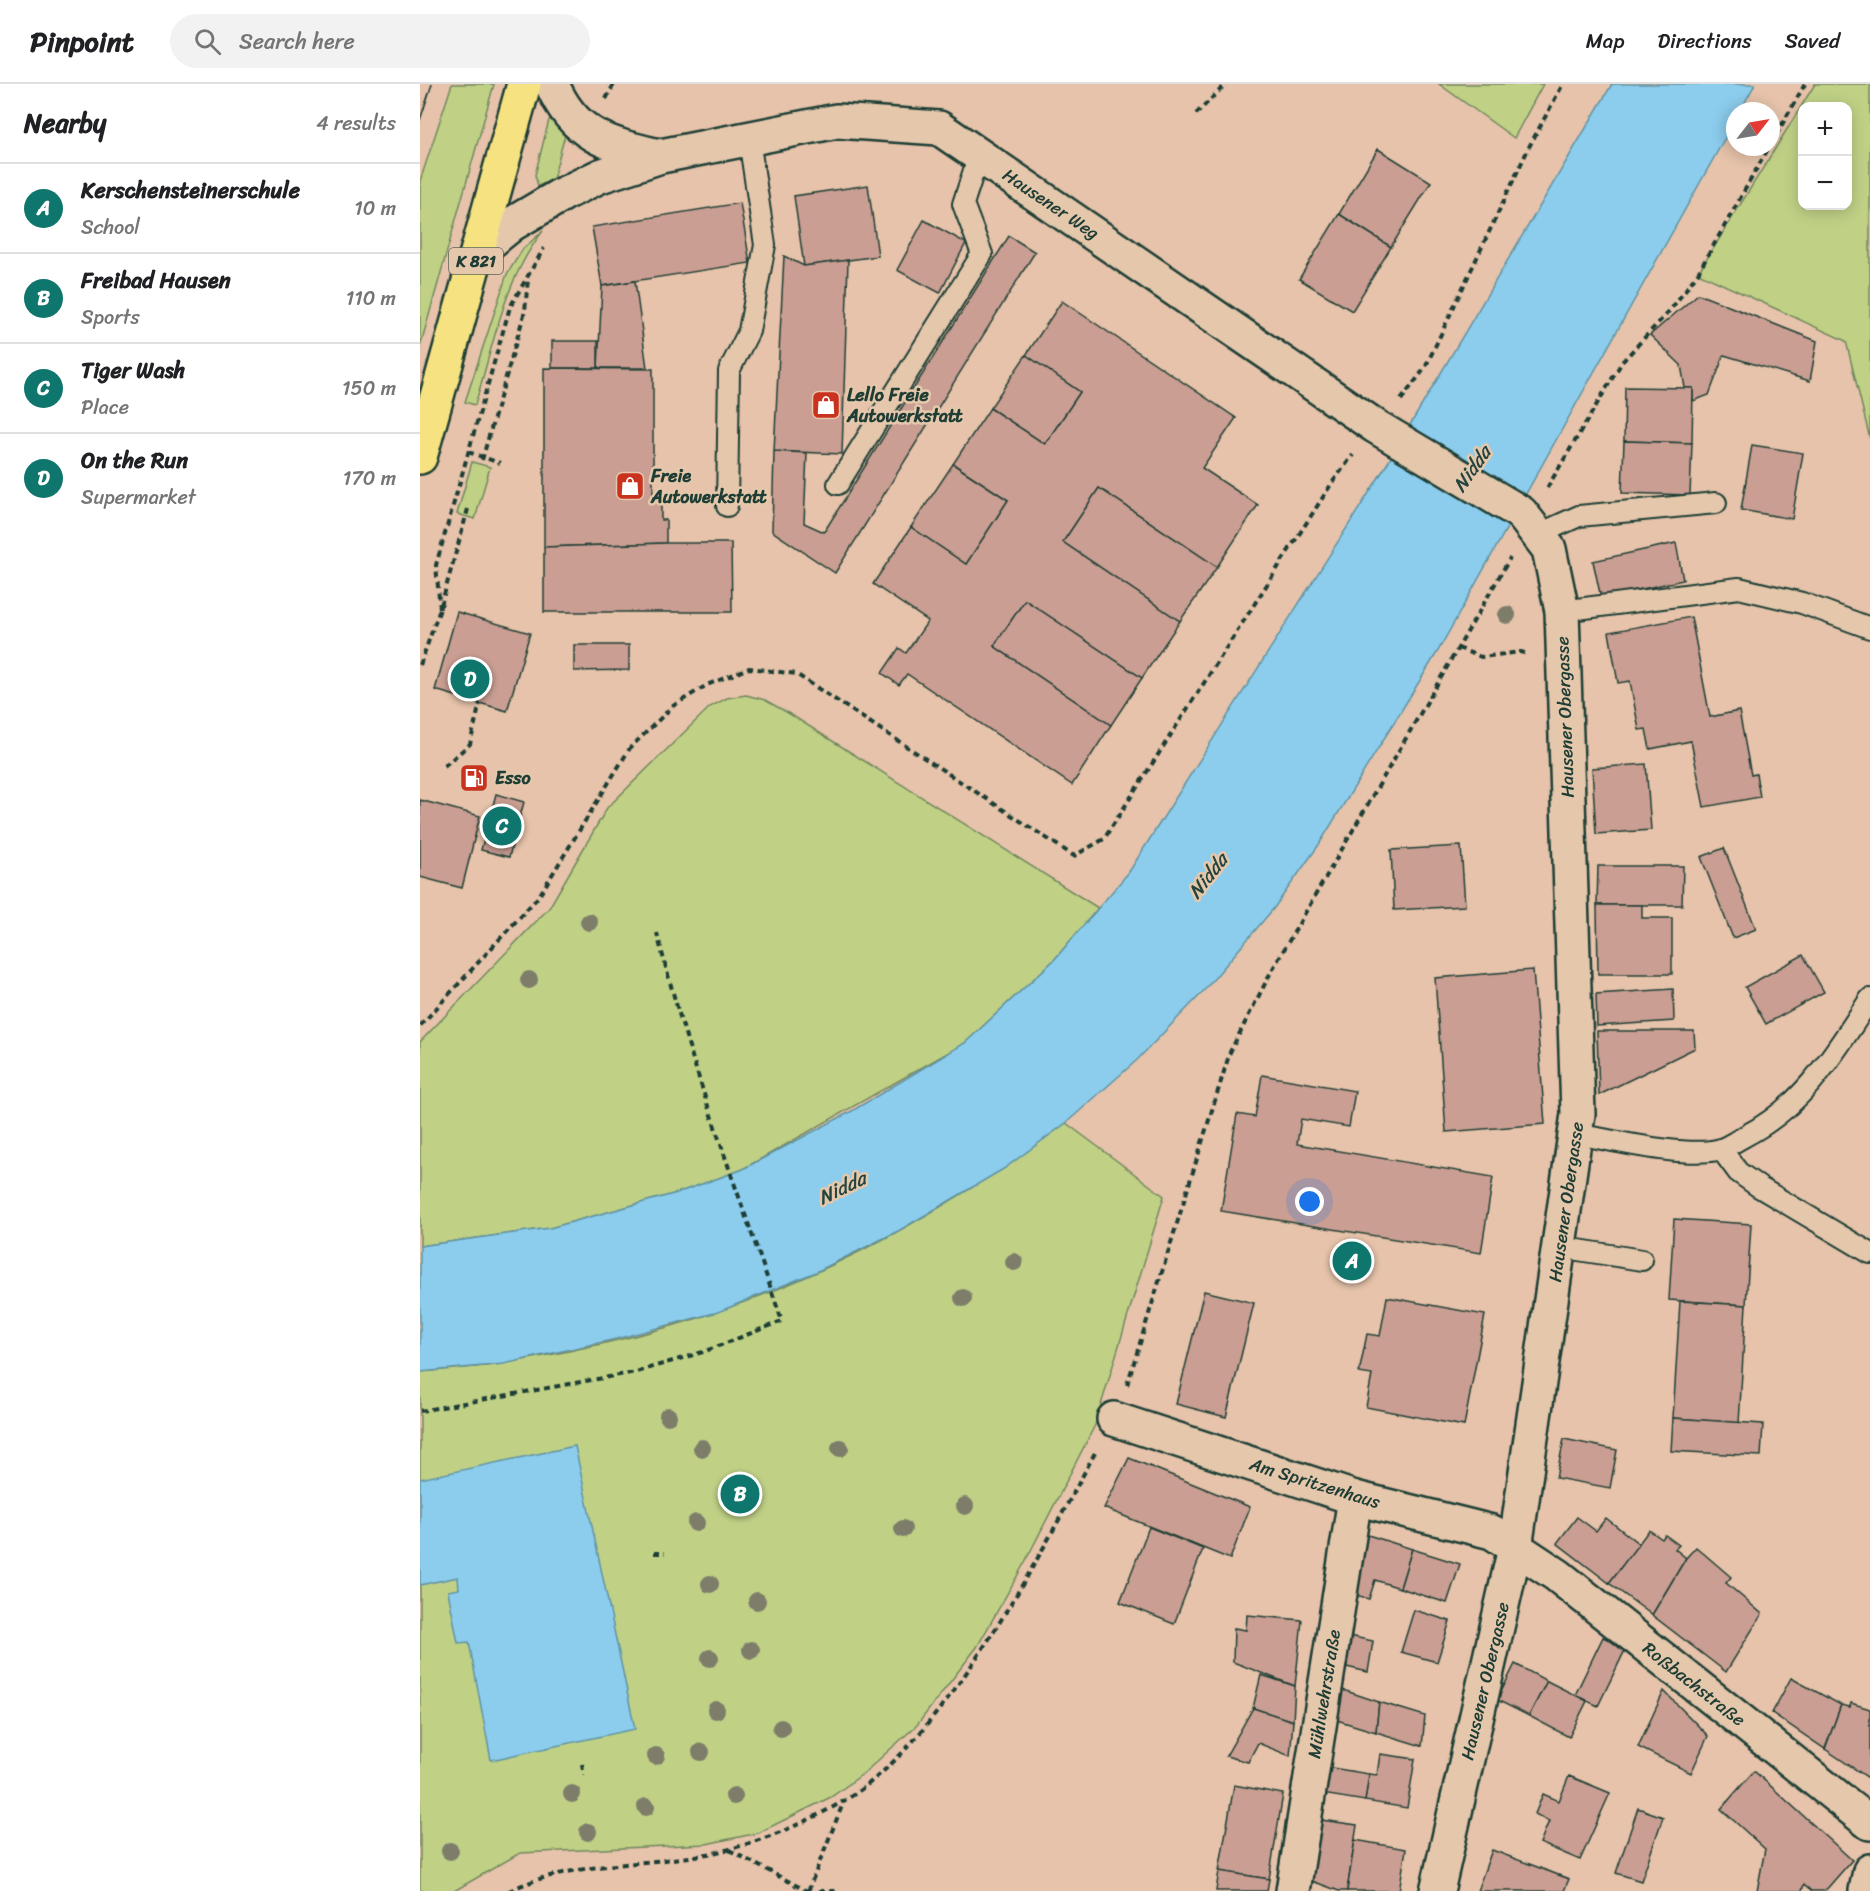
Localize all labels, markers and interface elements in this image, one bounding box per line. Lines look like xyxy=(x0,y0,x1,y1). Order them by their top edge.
search box xyxy=(170,14,590,68)
text: Pinpoint xyxy=(30,17,134,66)
text: Search here xyxy=(239,22,355,61)
text: Map xyxy=(1586,22,1624,60)
text: Directions xyxy=(1657,22,1752,60)
text: Saved xyxy=(1785,22,1840,60)
icon: search xyxy=(191,25,224,58)
text: Nearby xyxy=(24,100,106,146)
north arrow xyxy=(1726,102,1780,156)
map controls xyxy=(1798,102,1852,210)
button: + xyxy=(1798,102,1852,156)
text: 4 results xyxy=(316,106,396,141)
button: − xyxy=(1798,156,1852,210)
street label: Hausener Weg xyxy=(996,160,1106,248)
text: Kerschensteinerschule xyxy=(81,171,300,210)
text: A xyxy=(37,191,50,226)
text: 10 m xyxy=(354,191,396,226)
text: School xyxy=(81,210,140,245)
road number: K 821 xyxy=(449,248,503,274)
text: Freibad Hausen xyxy=(81,261,231,300)
text: B xyxy=(37,281,50,316)
text: 110 m xyxy=(346,281,396,316)
text: Sports xyxy=(81,300,140,335)
text: Tiger Wash xyxy=(81,351,185,390)
text: C xyxy=(37,371,50,406)
text: 150 m xyxy=(342,371,396,406)
place label: Lello Freie Autowerkstatt xyxy=(846,379,963,432)
shop icon: Lello Freie Autowerkstatt xyxy=(810,389,842,421)
text: Place xyxy=(81,390,129,425)
water label: Nidda xyxy=(1443,436,1503,500)
text: On the Run xyxy=(81,441,188,480)
place label: Freie Autowerkstatt xyxy=(650,460,767,513)
text: D xyxy=(38,461,49,496)
text: 170 m xyxy=(343,461,396,496)
shop icon: Freie Autowerkstatt xyxy=(614,470,646,502)
text: Supermarket xyxy=(81,480,196,515)
street label: Hausener Obergasse xyxy=(1546,636,1584,798)
pin: D xyxy=(451,656,490,702)
fuel station icon: Esso xyxy=(458,762,490,794)
place label: Esso xyxy=(495,762,532,794)
pin: C xyxy=(482,804,521,848)
water label: Nidda xyxy=(1179,843,1239,907)
street label: Hausener Obergasse xyxy=(1539,1120,1593,1284)
water label: Nidda xyxy=(812,1160,875,1215)
your location xyxy=(1295,1187,1324,1216)
pin: A xyxy=(1332,1238,1372,1284)
street label: Am Spritzenhaus xyxy=(1245,1448,1385,1518)
pin: B xyxy=(720,1472,760,1516)
street label: Hausener Obergasse xyxy=(1451,1599,1519,1763)
street label: Mühlwehrstraße xyxy=(1298,1627,1350,1761)
street label: Roßbachstraße xyxy=(1635,1633,1753,1735)

